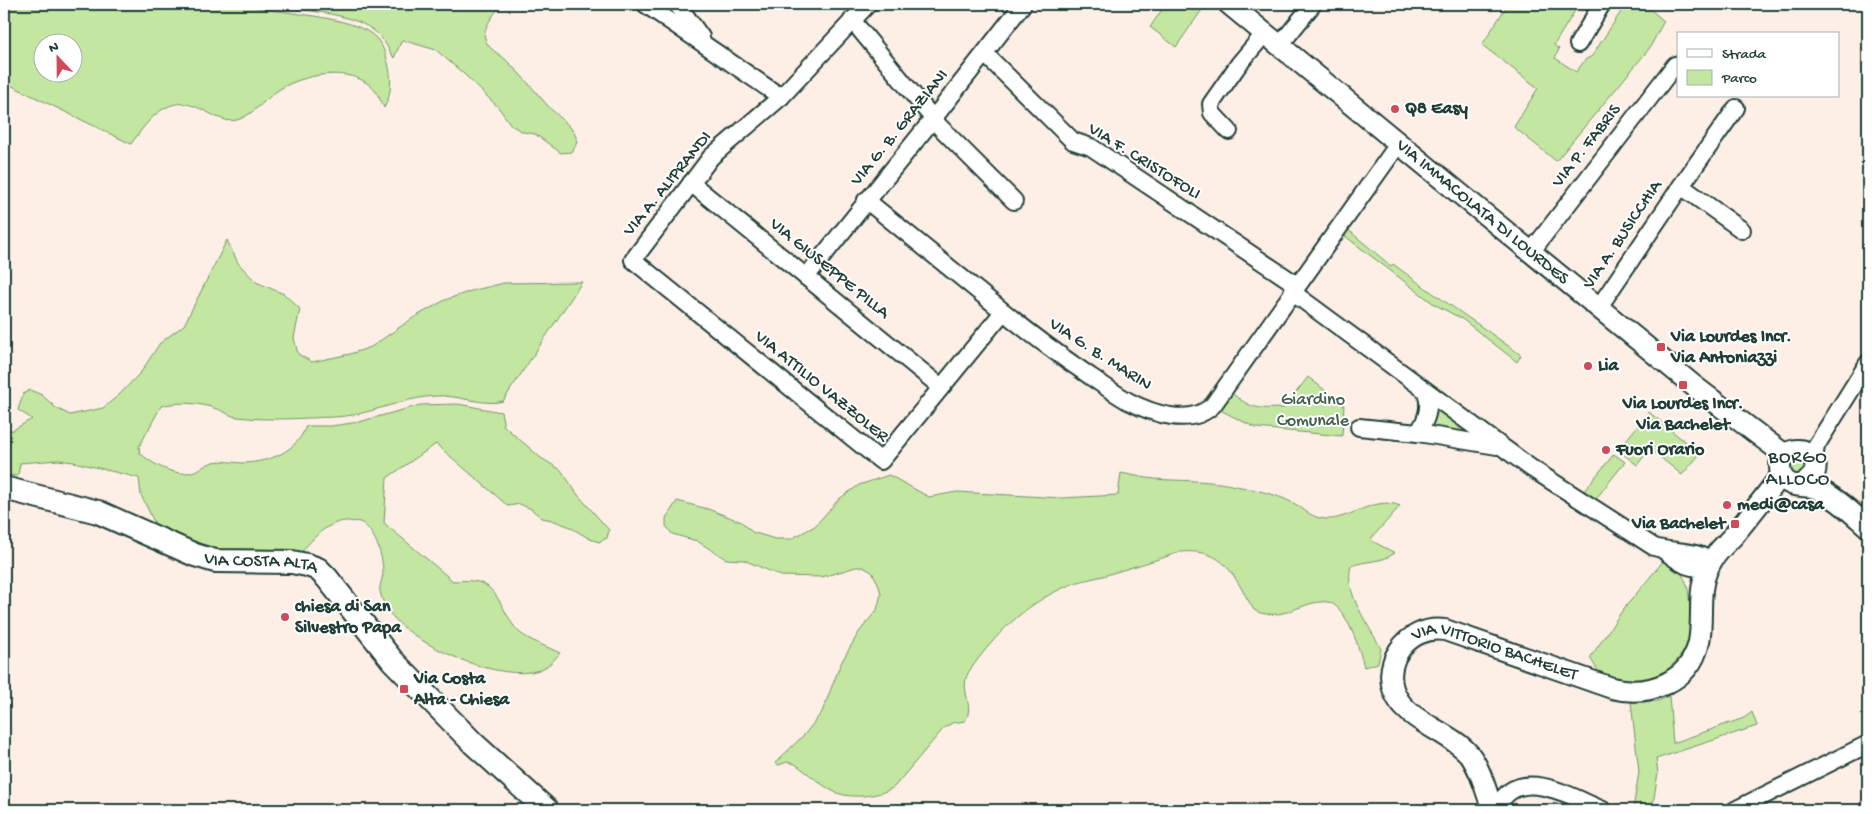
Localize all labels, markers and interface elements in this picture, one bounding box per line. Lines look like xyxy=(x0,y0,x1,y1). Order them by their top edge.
north arrow xyxy=(32,32,82,82)
legend xyxy=(1677,32,1840,98)
text: N xyxy=(47,39,61,58)
text: Strada xyxy=(1722,46,1767,64)
street label: VIA G. B. GRAZIANI xyxy=(846,66,953,191)
text: Parco xyxy=(1721,70,1757,88)
place label: Q8 Easy xyxy=(1405,99,1468,120)
street label: VIA P. FABRIS xyxy=(1547,100,1627,193)
marker: Q8 Easy xyxy=(1389,103,1401,115)
street label: VIA F. CRISTOFOLI xyxy=(1083,118,1204,205)
street label: VIA A. ALIPRANDI xyxy=(619,127,717,242)
street label: VIA IMMACOLATA DI LOURDES xyxy=(1391,134,1574,290)
street label: VIA A. BUSICCHIA xyxy=(1578,175,1668,294)
street label: VIA GIUSEPPE PILLA xyxy=(764,214,894,325)
street label: VIA G. B. MARIN xyxy=(1044,313,1155,396)
street label: VIA ATTILIO VAZZOLER xyxy=(749,326,893,448)
place label: Via Lourdes Incr. Via Antoniazzi xyxy=(1670,327,1792,369)
marker: Via Lourdes Incr. Via Antoniazzi xyxy=(1655,341,1667,353)
place label: Lia xyxy=(1598,356,1619,377)
marker: Lia xyxy=(1582,360,1594,372)
marker: Via Lourdes Incr. Via Bachelet xyxy=(1677,379,1689,391)
park label: Giardino Comunale xyxy=(1277,390,1350,432)
place label: Via Lourdes Incr. Via Bachelet xyxy=(1622,394,1743,436)
place label: Fuori Orario xyxy=(1615,440,1705,461)
marker: Fuori Orario xyxy=(1600,444,1612,456)
district label: BORGO ALLOCO xyxy=(1766,447,1830,492)
place label: medi@casa xyxy=(1737,495,1825,516)
marker: medi@casa xyxy=(1721,499,1733,511)
place label: Via Bachelet xyxy=(1631,514,1727,535)
marker: Via Bachelet xyxy=(1729,518,1741,530)
street label: VIA COSTA ALTA xyxy=(200,547,322,579)
place label: chiesa di San Silvestro Papa xyxy=(295,597,402,639)
marker: chiesa di San Silvestro Papa xyxy=(279,611,291,623)
street label: VIA VITTORIO BACHELET xyxy=(1407,618,1581,686)
place label: Via Costa Alta - Chiesa xyxy=(413,669,510,711)
marker: Via Costa Alta - Chiesa xyxy=(398,683,410,695)

